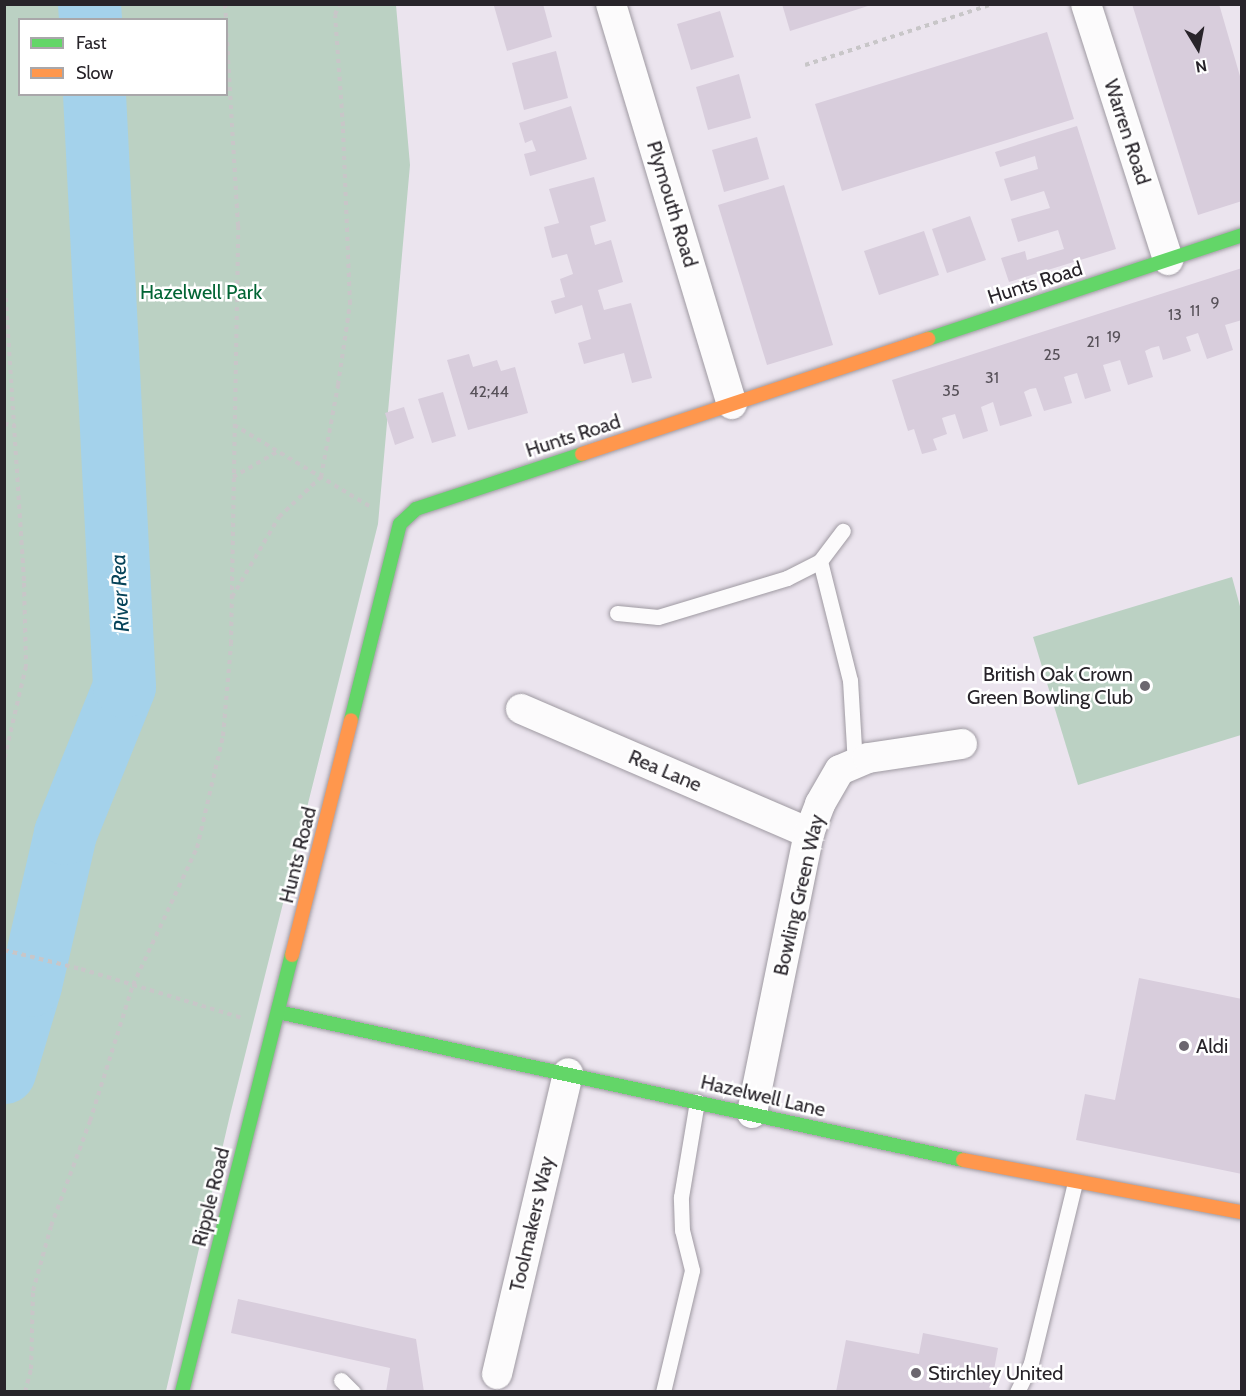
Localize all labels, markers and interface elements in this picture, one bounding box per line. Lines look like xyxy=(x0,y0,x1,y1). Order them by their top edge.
legend xyxy=(18,18,228,96)
north arrow xyxy=(1168,18,1228,78)
text: Fast xyxy=(76,32,107,54)
text: N xyxy=(1194,56,1208,77)
text: Slow xyxy=(76,62,113,84)
street label: Warren Road xyxy=(1099,76,1155,188)
street label: Plymouth Road xyxy=(641,138,703,270)
street label: Hunts Road xyxy=(985,256,1085,310)
park label: Hazelwell Park xyxy=(140,280,262,304)
house number: 9 xyxy=(1210,293,1220,313)
house number: 11 xyxy=(1190,301,1200,321)
house number: 13 xyxy=(1168,305,1182,325)
house number: 19 xyxy=(1107,327,1121,347)
house number: 21 xyxy=(1086,332,1100,352)
house number: 25 xyxy=(1043,345,1061,365)
house number: 31 xyxy=(985,368,999,388)
house number: 35 xyxy=(942,381,960,401)
house number: 42;44 xyxy=(469,382,509,402)
street label: Hunts Road xyxy=(523,409,623,463)
water label: River Rea xyxy=(105,553,135,633)
place label: British Oak Crown Green Bowling Club xyxy=(967,662,1133,709)
marker: British Oak Crown Green Bowling Club xyxy=(1138,679,1152,693)
street label: Rea Lane xyxy=(625,745,705,797)
street label: Hunts Road xyxy=(274,804,322,906)
street label: Bowling Green Way xyxy=(769,812,829,978)
place label: Aldi xyxy=(1196,1034,1228,1058)
marker: Aldi xyxy=(1177,1039,1191,1053)
street label: Hazelwell Lane xyxy=(698,1070,828,1122)
street label: Ripple Road xyxy=(187,1145,235,1249)
street label: Toolmakers Way xyxy=(505,1154,559,1294)
place label: Stirchley United xyxy=(928,1361,1063,1385)
marker: Stirchley United xyxy=(909,1366,923,1380)

